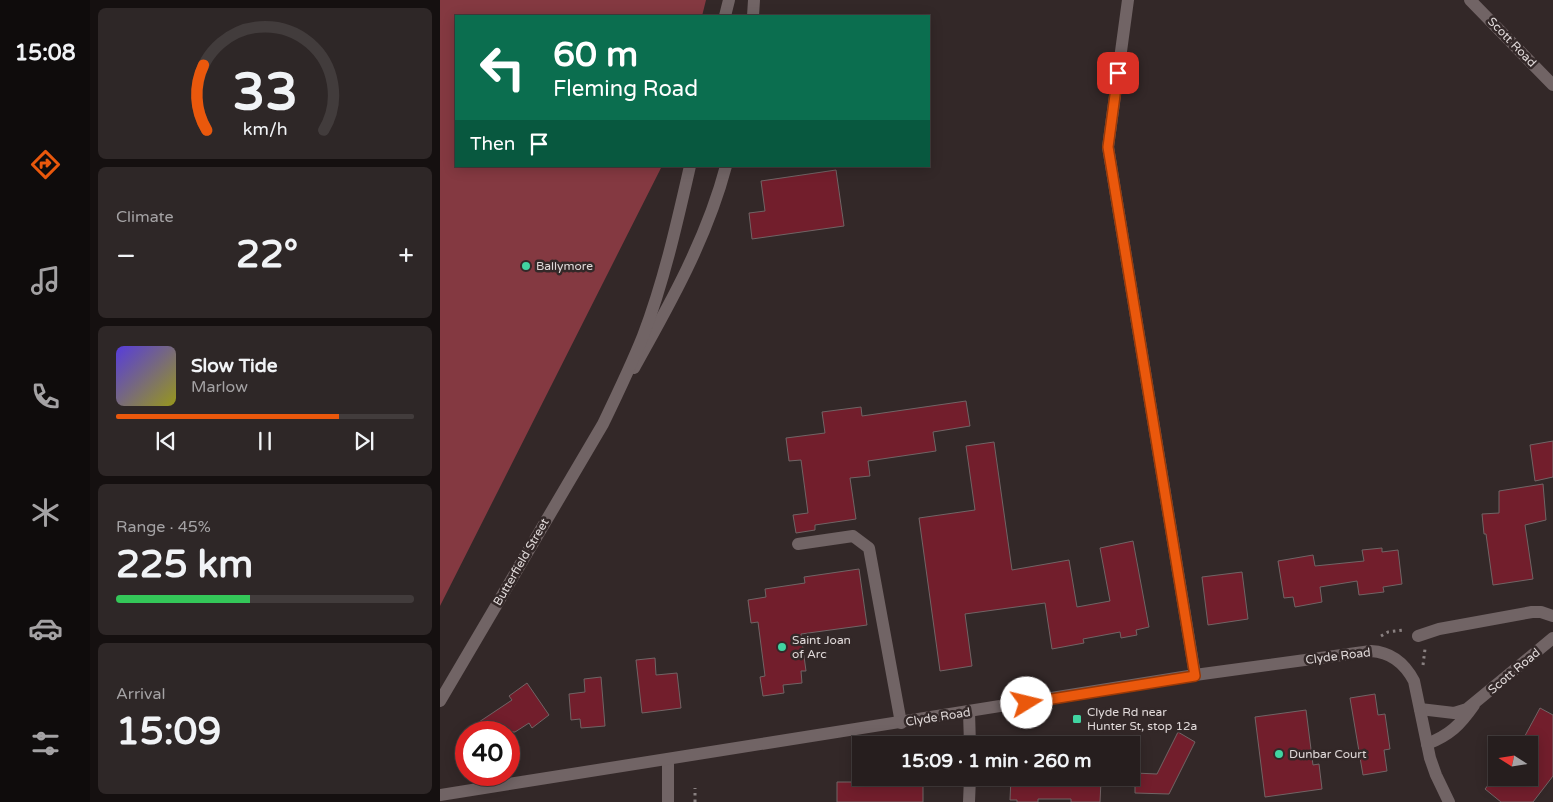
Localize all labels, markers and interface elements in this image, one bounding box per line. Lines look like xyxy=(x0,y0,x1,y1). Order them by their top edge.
street label: Scott Road xyxy=(1485,14,1539,70)
text: 60 m xyxy=(553,34,638,76)
icon: left xyxy=(470,35,535,100)
text: 15:08 xyxy=(15,40,75,66)
pin xyxy=(1097,52,1139,94)
icon: arrive xyxy=(1104,59,1132,87)
text: 33 xyxy=(232,61,298,124)
text: Fleming Road xyxy=(553,76,698,102)
text: km/h xyxy=(243,119,287,140)
icon: arrive xyxy=(525,130,553,158)
text: Then xyxy=(470,133,515,155)
icon: directions xyxy=(28,147,63,182)
text: Climate xyxy=(116,207,174,227)
text: 22° xyxy=(236,232,298,278)
text: − xyxy=(116,239,136,273)
text: + xyxy=(398,239,414,273)
place label: Ballymore xyxy=(536,259,593,273)
marker: Ballymore xyxy=(520,260,532,272)
icon: music xyxy=(28,263,63,298)
text: Slow Tide xyxy=(191,355,278,377)
text: Marlow xyxy=(191,377,248,397)
icon: phone xyxy=(28,379,63,414)
icon: previous xyxy=(152,427,180,455)
icon: pause xyxy=(251,427,279,455)
icon: next xyxy=(350,427,378,455)
icon: climate xyxy=(28,495,63,530)
street label: Butterfield Street xyxy=(490,516,552,608)
text: Range · 45% xyxy=(116,517,211,537)
text: 225 km xyxy=(116,542,253,588)
icon: car xyxy=(28,611,63,646)
place label: Saint Joan of Arc xyxy=(792,633,851,661)
marker: Saint Joan of Arc xyxy=(776,641,788,653)
street label: Clyde Road xyxy=(1305,645,1371,667)
street label: Scott Road xyxy=(1485,645,1543,697)
position arrow xyxy=(1000,676,1052,728)
text: Arrival xyxy=(116,684,165,704)
street label: Clyde Road xyxy=(905,705,971,729)
place label: Clyde Rd near Hunter St, stop 12a xyxy=(1087,705,1197,733)
text: 15:09 xyxy=(116,709,221,755)
marker: Clyde Rd near Hunter St, stop 12a xyxy=(1071,713,1083,725)
speed limit sign: 40 xyxy=(455,721,520,786)
icon: filters xyxy=(28,726,63,761)
north arrow xyxy=(1488,736,1538,786)
map controls xyxy=(1488,736,1538,786)
place label: Dunbar Court xyxy=(1289,747,1367,761)
marker: Dunbar Court xyxy=(1273,748,1285,760)
text: 15:09 · 1 min · 260 m xyxy=(900,750,1092,772)

